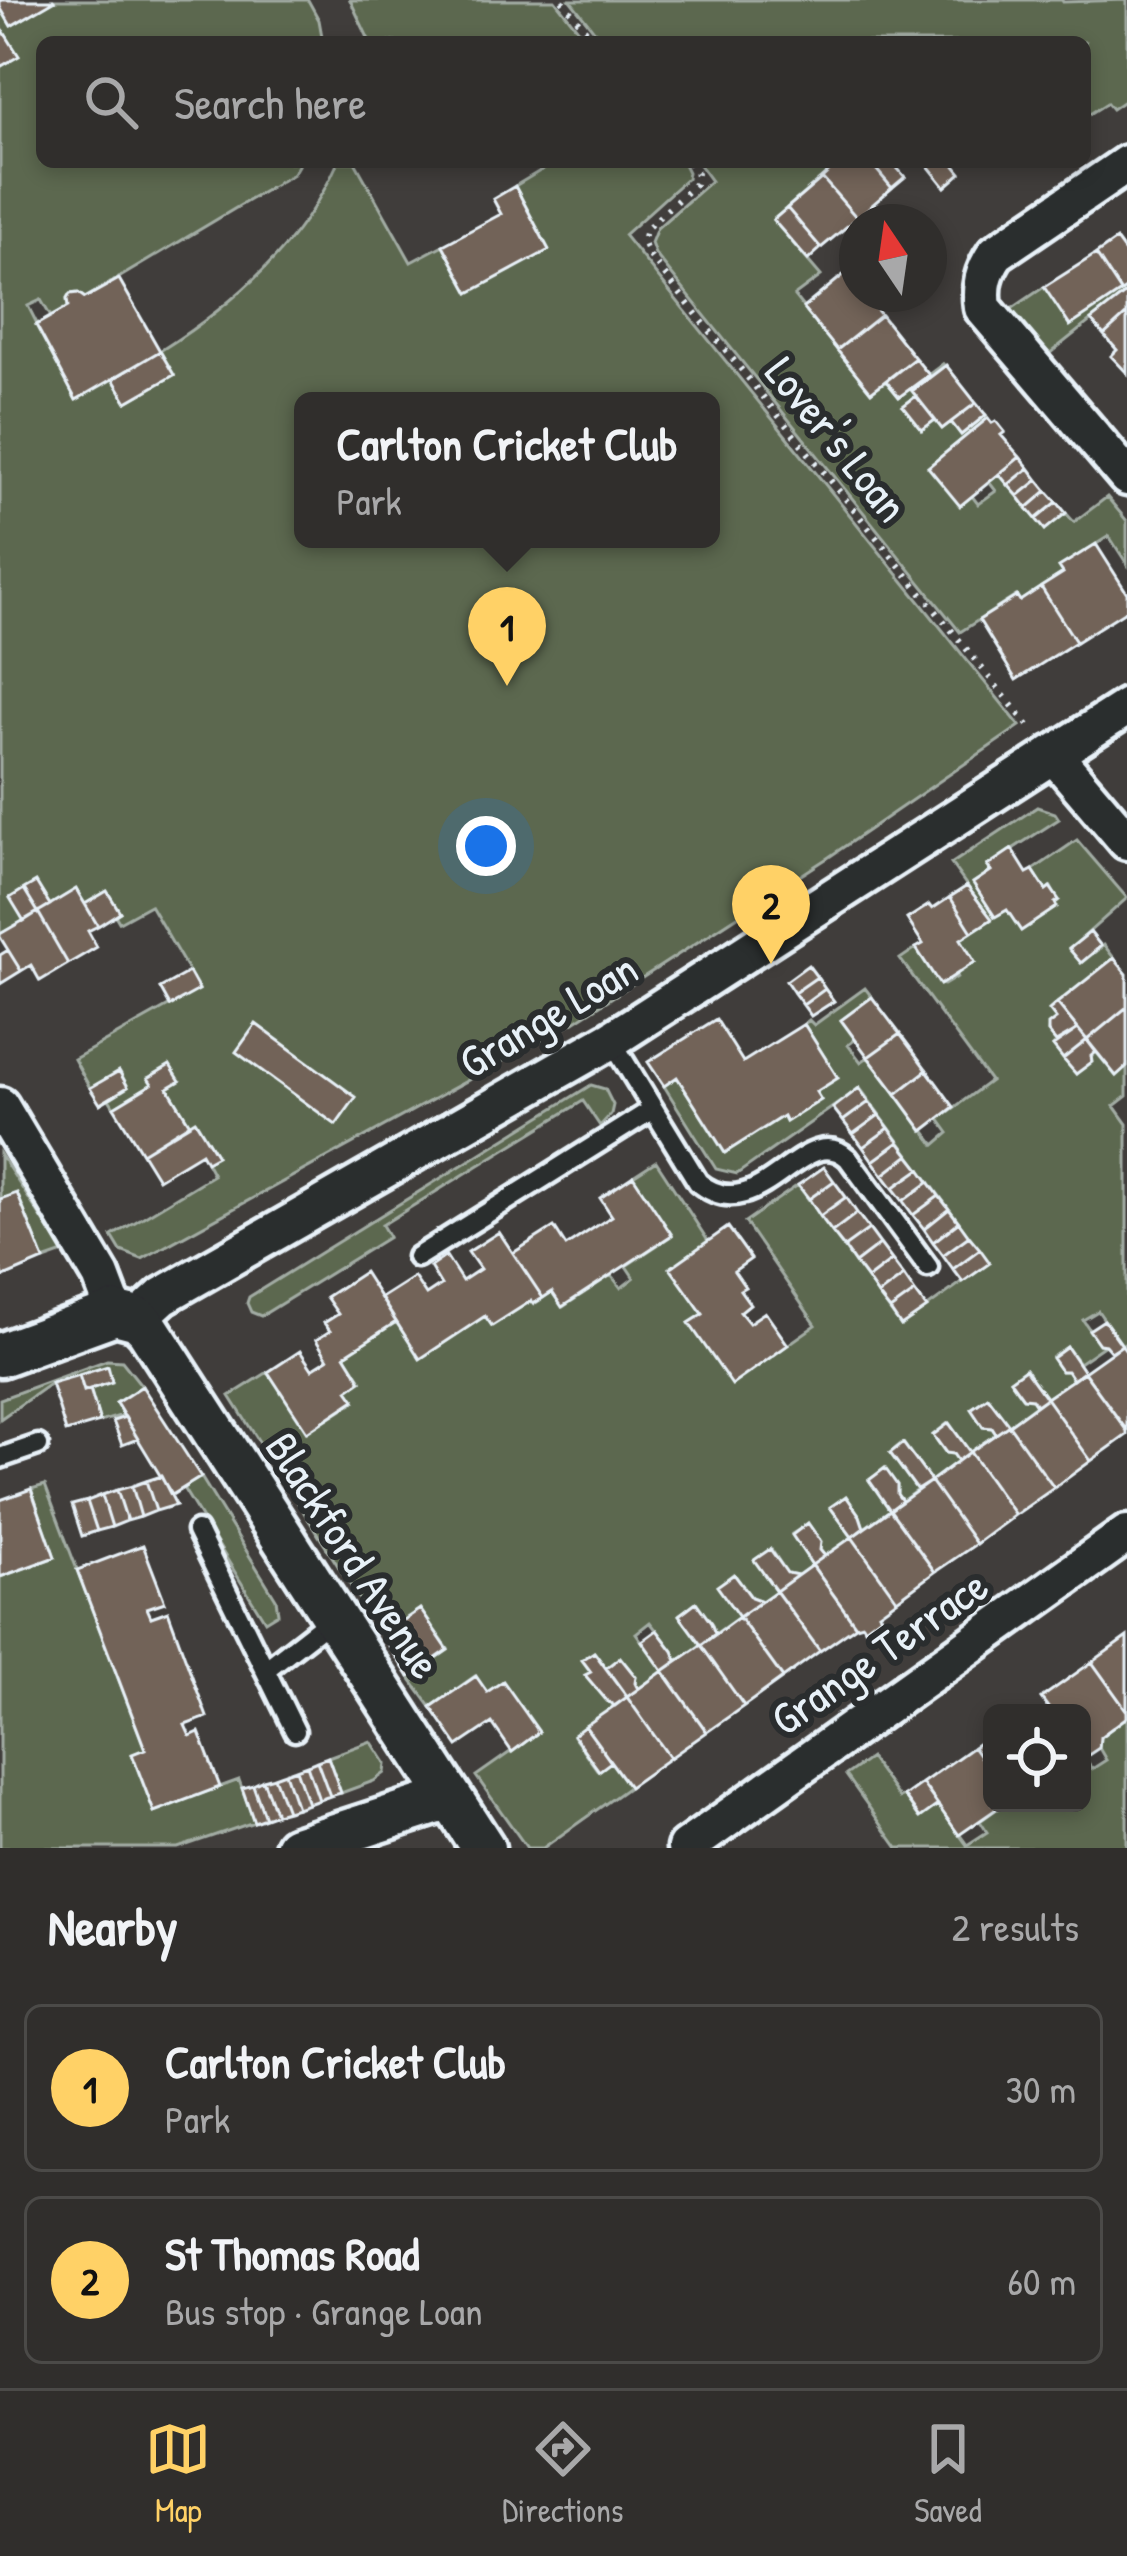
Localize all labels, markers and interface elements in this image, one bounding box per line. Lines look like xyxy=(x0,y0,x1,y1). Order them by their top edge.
search box xyxy=(36,36,1091,168)
icon: search xyxy=(78,69,144,135)
text: Search here xyxy=(174,72,366,133)
north arrow xyxy=(839,204,947,312)
street label: Lover's Loan xyxy=(752,343,923,534)
popup xyxy=(294,392,720,548)
text: Carlton Cricket Club xyxy=(336,413,678,474)
text: Park xyxy=(336,474,402,527)
pin: 1 xyxy=(468,587,546,686)
your location xyxy=(456,816,516,876)
pin: 2 xyxy=(732,865,810,964)
street label: Grange Loan xyxy=(447,937,648,1092)
street label: Blackford Avenue xyxy=(252,1420,457,1690)
street label: Grange Terrace xyxy=(758,1554,999,1749)
map controls xyxy=(983,1704,1091,1812)
button: locate xyxy=(983,1704,1091,1812)
text: Nearby xyxy=(48,1892,178,1961)
text: 2 results xyxy=(952,1900,1079,1953)
text: Carlton Cricket Club xyxy=(165,2031,506,2092)
text: 1 xyxy=(83,2062,97,2115)
text: 30 m xyxy=(1006,2062,1076,2115)
text: Park xyxy=(165,2092,230,2145)
text: St Thomas Road xyxy=(165,2223,419,2284)
text: 2 xyxy=(81,2254,99,2307)
text: 60 m xyxy=(1007,2254,1076,2307)
text: Bus stop · Grange Loan xyxy=(165,2284,483,2337)
tab: Map xyxy=(145,2416,211,2532)
tab: Directions xyxy=(502,2416,624,2532)
tab: Saved xyxy=(914,2416,982,2532)

